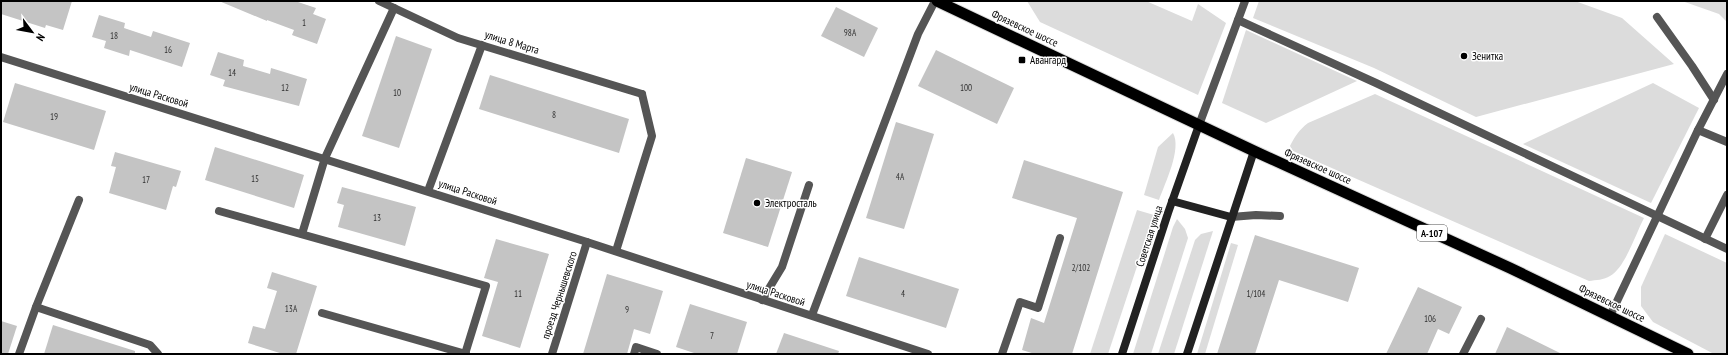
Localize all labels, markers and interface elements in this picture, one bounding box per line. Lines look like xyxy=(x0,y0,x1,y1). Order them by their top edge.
street label: Фрязевское шоссе xyxy=(989,6,1061,50)
north arrow xyxy=(12,12,52,52)
house number: 1 xyxy=(302,17,306,28)
street label: улица 8 Марта xyxy=(483,27,541,57)
house number: 98А xyxy=(844,27,857,38)
house number: 18 xyxy=(110,30,118,41)
text: N xyxy=(33,31,48,44)
house number: 16 xyxy=(164,44,172,55)
place label: Зенитка xyxy=(1472,49,1503,63)
marker: Зенитка xyxy=(1459,51,1469,61)
place label: Авангард xyxy=(1030,53,1066,67)
marker: Авангард xyxy=(1017,55,1027,65)
house number: 14 xyxy=(228,67,236,78)
street label: улица Расковой xyxy=(128,79,190,111)
house number: 12 xyxy=(281,82,289,93)
house number: 100 xyxy=(960,82,972,93)
house number: 10 xyxy=(393,87,401,98)
house number: 8 xyxy=(552,109,556,120)
house number: 19 xyxy=(50,111,58,122)
street label: Фрязевское шоссе xyxy=(1282,145,1354,187)
house number: 4А xyxy=(896,171,905,182)
house number: 15 xyxy=(251,173,259,184)
house number: 17 xyxy=(142,174,150,185)
street label: улица Расковой xyxy=(437,176,499,208)
place label: Электросталь xyxy=(765,196,817,210)
marker: Электросталь xyxy=(752,198,762,208)
street label: Советская улица xyxy=(1133,204,1165,268)
house number: 13 xyxy=(373,212,381,223)
road number: А-107 xyxy=(1417,225,1447,241)
street label: проезд Чернышевского xyxy=(538,249,580,341)
house number: 2/102 xyxy=(1072,262,1090,273)
street label: улица Расковой xyxy=(745,277,807,309)
street label: Фрязевское шоссе xyxy=(1577,281,1648,325)
house number: 11 xyxy=(514,288,522,299)
house number: 4 xyxy=(901,288,905,299)
house number: 1/104 xyxy=(1247,288,1265,299)
house number: 13А xyxy=(285,303,298,314)
house number: 9 xyxy=(625,304,629,315)
house number: 106 xyxy=(1424,313,1436,324)
house number: 7 xyxy=(710,330,714,341)

